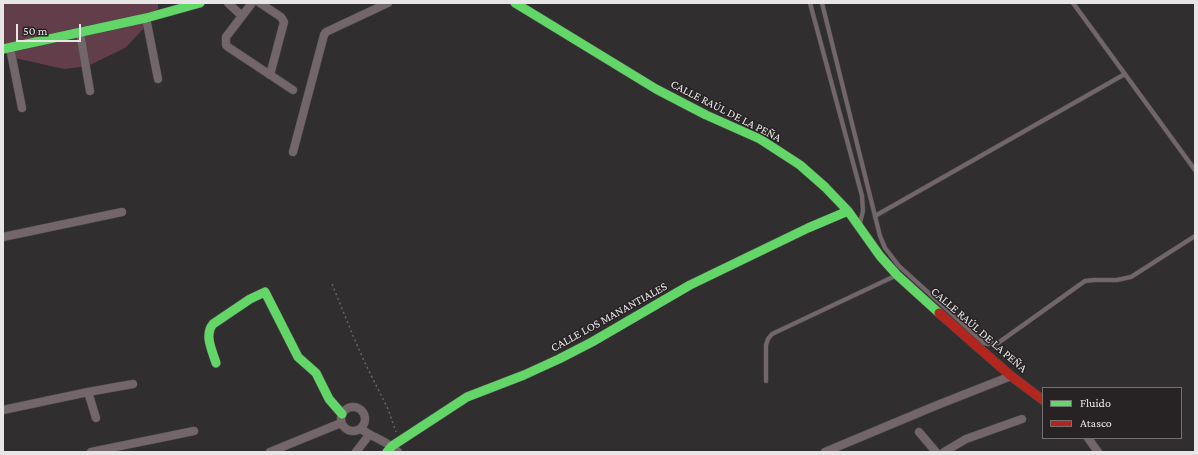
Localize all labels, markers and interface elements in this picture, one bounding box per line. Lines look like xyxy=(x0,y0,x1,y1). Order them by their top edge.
scale bar xyxy=(18,16,83,42)
text: 50 m xyxy=(23,24,47,38)
street label: CALLE RAÚL DE LA PEÑA xyxy=(668,77,784,145)
street label: CALLE LOS MANANTIALES xyxy=(548,279,670,355)
street label: CALLE RAÚL DE LA PEÑA xyxy=(928,284,1030,376)
legend xyxy=(1042,387,1182,439)
text: Fluido xyxy=(1080,396,1111,410)
text: Atasco xyxy=(1080,416,1112,430)

